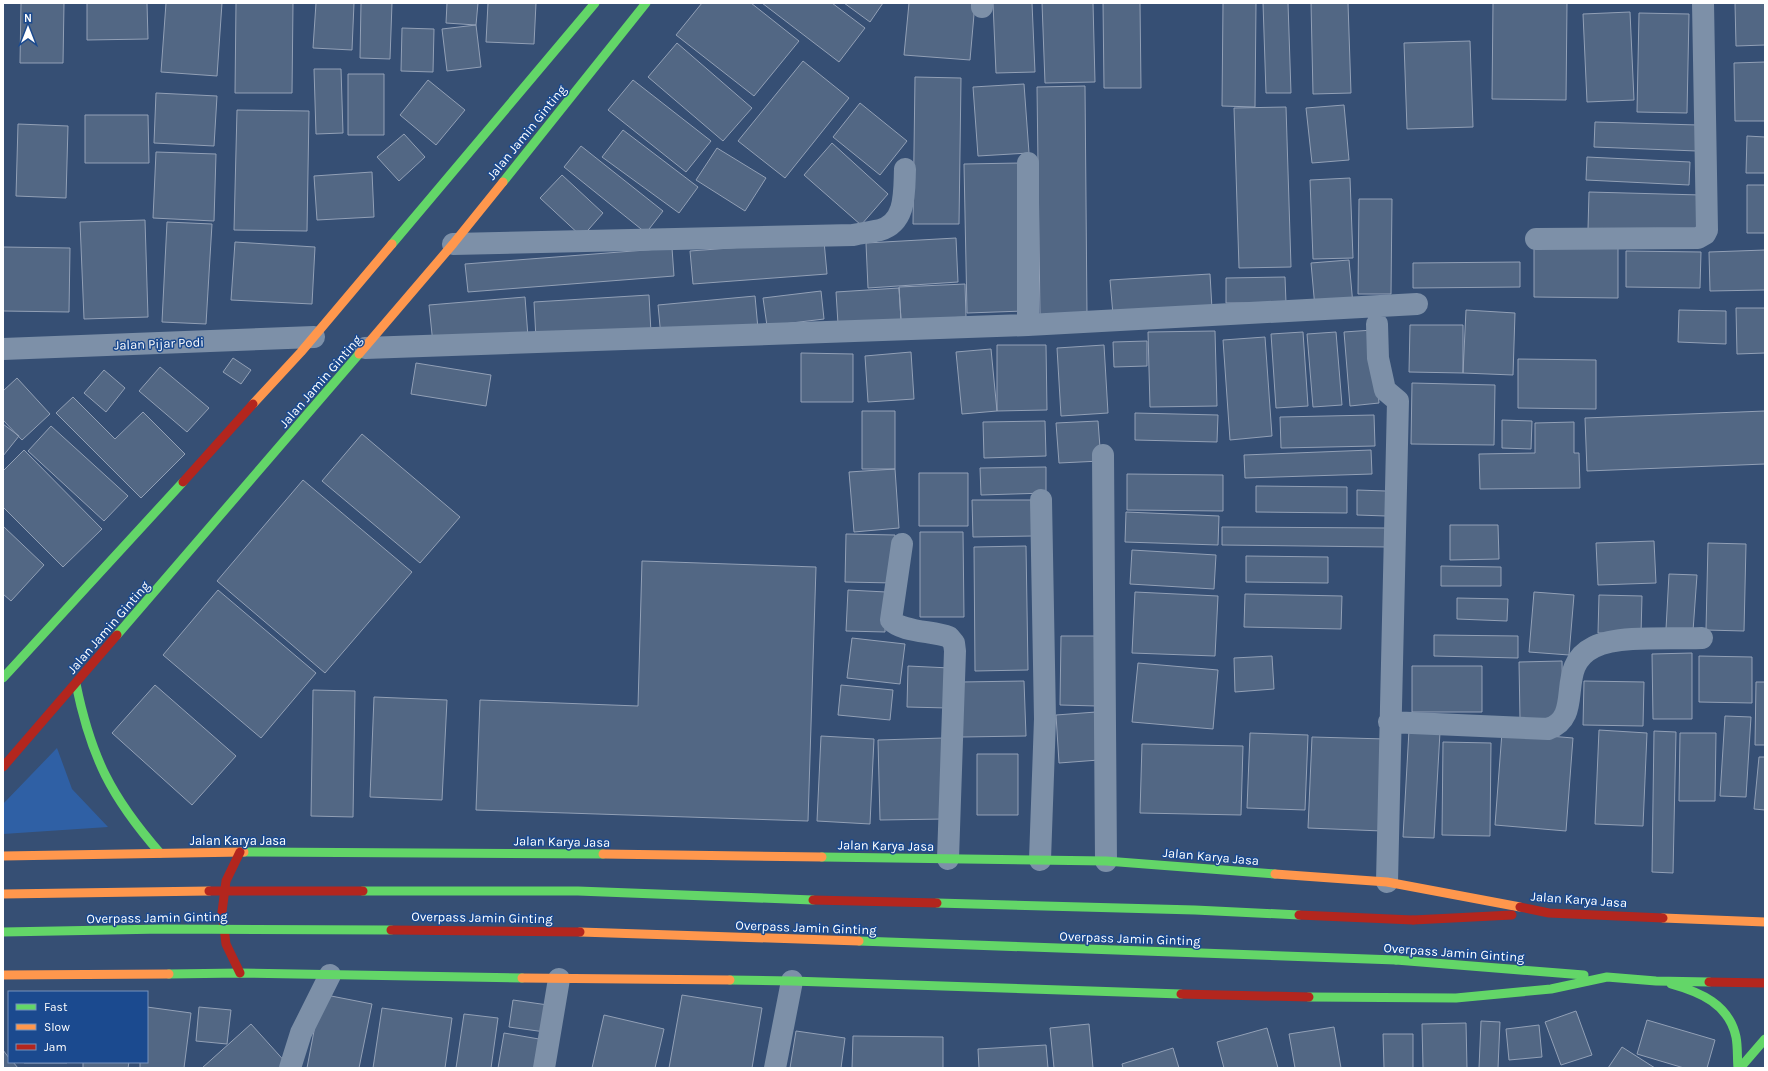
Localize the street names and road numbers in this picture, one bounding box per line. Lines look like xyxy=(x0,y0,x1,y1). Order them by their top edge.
street label: Jalan Jamin Ginting xyxy=(484,81,570,183)
street label: Jalan Jamin Ginting xyxy=(276,332,365,431)
street label: Jalan Pijar Podi xyxy=(114,334,204,353)
street label: Jalan Jamin Ginting xyxy=(64,578,153,677)
street label: Jalan Karya Jasa xyxy=(190,833,286,848)
street label: Jalan Karya Jasa xyxy=(514,833,610,850)
street label: Jalan Karya Jasa xyxy=(838,837,934,854)
street label: Jalan Karya Jasa xyxy=(1162,845,1260,868)
street label: Jalan Karya Jasa xyxy=(1530,889,1628,910)
street label: Overpass Jamin Ginting xyxy=(86,909,228,926)
street label: Overpass Jamin Ginting xyxy=(411,909,553,926)
street label: Overpass Jamin Ginting xyxy=(735,918,877,937)
street label: Overpass Jamin Ginting xyxy=(1059,929,1201,948)
street label: Overpass Jamin Ginting xyxy=(1383,940,1526,965)

